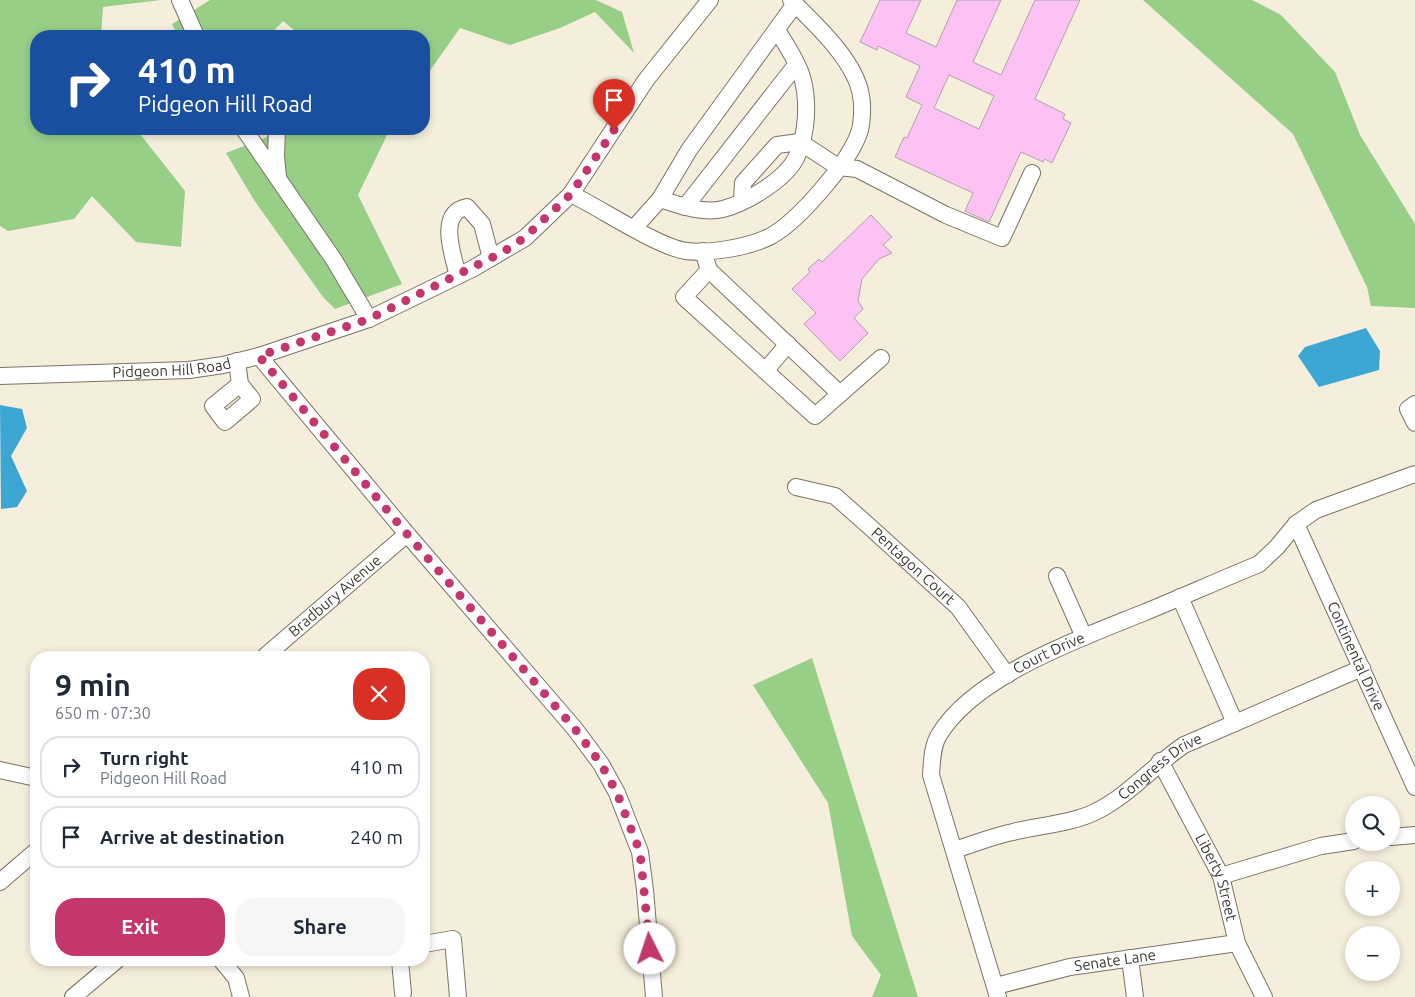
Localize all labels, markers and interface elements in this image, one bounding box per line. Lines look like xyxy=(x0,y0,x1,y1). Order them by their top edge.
icon: right xyxy=(55,50,120,115)
text: 410 m xyxy=(138,50,236,90)
pin xyxy=(593,79,635,130)
icon: arrive xyxy=(600,86,628,114)
text: Pidgeon Hill Road xyxy=(138,91,313,116)
street label: Pidgeon Hill Road xyxy=(112,354,233,380)
street label: Pentagon Court xyxy=(868,524,959,608)
street label: Bradbury Avenue xyxy=(285,551,384,640)
street label: Continental Drive xyxy=(1324,599,1388,713)
street label: Court Drive xyxy=(1010,629,1087,677)
text: 9 min xyxy=(55,668,131,702)
button: close xyxy=(353,668,405,720)
text: 650 m · 07:30 xyxy=(55,704,151,722)
street label: Congress Drive xyxy=(1114,729,1204,803)
text: Turn right xyxy=(100,747,188,769)
icon: right xyxy=(57,753,85,781)
text: 410 m xyxy=(350,756,403,778)
text: Pidgeon Hill Road xyxy=(100,769,227,787)
map controls xyxy=(1345,796,1400,981)
button: search xyxy=(1345,796,1400,851)
icon: arrive xyxy=(57,823,85,851)
text: Arrive at destination xyxy=(100,826,285,848)
text: 240 m xyxy=(350,826,403,848)
street label: Liberty Street xyxy=(1192,831,1240,923)
button: + xyxy=(1345,861,1400,916)
button: Exit xyxy=(55,898,225,956)
button: Share xyxy=(235,898,405,956)
position arrow xyxy=(623,922,675,974)
button: − xyxy=(1345,926,1400,981)
street label: Senate Lane xyxy=(1073,946,1157,974)

